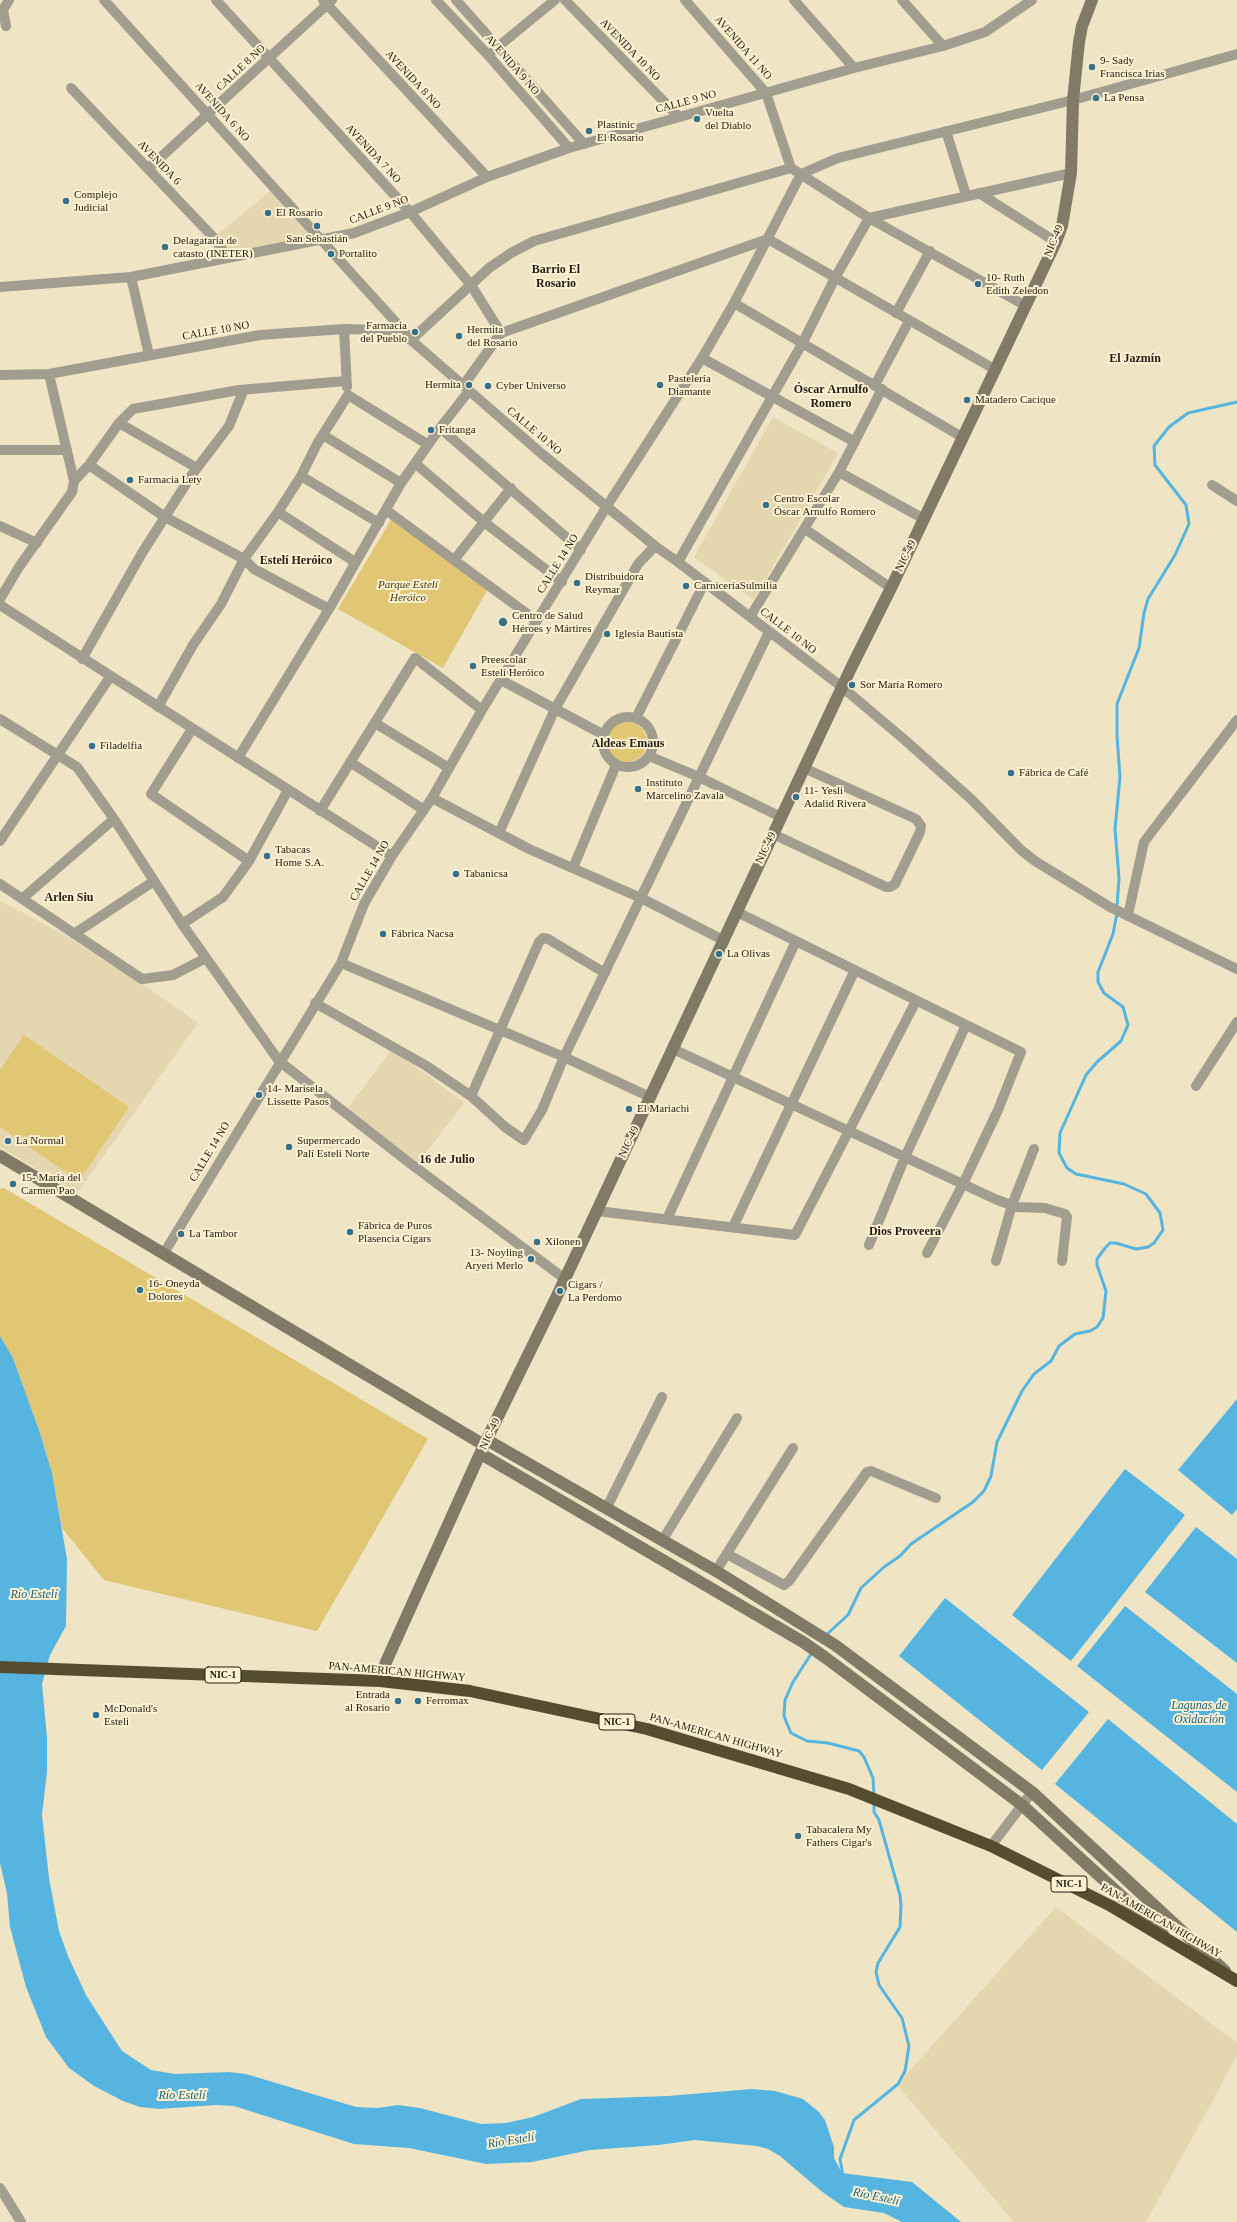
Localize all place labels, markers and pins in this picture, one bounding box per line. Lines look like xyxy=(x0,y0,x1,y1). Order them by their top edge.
place label: 9- Sady Francisca Irias xyxy=(1100,54,1164,80)
marker: 9- Sady Francisca Irias xyxy=(1087,62,1097,72)
place label: La Pensa xyxy=(1104,91,1144,105)
marker: La Pensa xyxy=(1091,93,1101,103)
place label: Vuelta del Diablo xyxy=(705,106,751,132)
marker: Vuelta del Diablo xyxy=(692,114,702,124)
place label: Plastinic El Rosario xyxy=(597,118,644,144)
marker: Plastinic El Rosario xyxy=(584,126,594,136)
place label: Complejo Judicial xyxy=(74,188,117,214)
marker: Complejo Judicial xyxy=(61,196,71,206)
place label: El Rosario xyxy=(276,206,323,220)
marker: El Rosario xyxy=(263,208,273,218)
marker: San Sebastián xyxy=(312,221,322,231)
place label: San Sebastián xyxy=(286,232,348,246)
place label: Delagataria de catasto (INETER) xyxy=(173,234,253,260)
marker: Delagataria de catasto (INETER) xyxy=(160,242,170,252)
place label: Portalito xyxy=(339,247,377,261)
marker: Portalito xyxy=(326,249,336,259)
place label: 10- Ruth Edith Zeledon xyxy=(986,271,1049,297)
marker: 10- Ruth Edith Zeledon xyxy=(973,279,983,289)
place label: Farmacia del Pueblo xyxy=(360,319,407,345)
place label: Hermita del Rosario xyxy=(467,323,517,349)
marker: Farmacia del Pueblo xyxy=(410,327,420,337)
marker: Hermita del Rosario xyxy=(454,331,464,341)
place label: Pastelería Diamante xyxy=(668,372,711,398)
place label: Hermita xyxy=(425,378,461,392)
place label: Cyber Universo xyxy=(496,379,566,393)
marker: Hermita xyxy=(464,380,474,390)
marker: Pastelería Diamante xyxy=(655,380,665,390)
marker: Cyber Universo xyxy=(483,381,493,391)
place label: Matadero Cacique xyxy=(975,393,1056,407)
marker: Matadero Cacique xyxy=(962,395,972,405)
place label: Fritanga xyxy=(439,423,476,437)
marker: Fritanga xyxy=(426,425,436,435)
place label: Farmacia Lety xyxy=(138,473,202,487)
marker: Farmacia Lety xyxy=(125,475,135,485)
place label: Centro Escolar Óscar Arnulfo Romero xyxy=(774,492,875,518)
marker: Centro Escolar Óscar Arnulfo Romero xyxy=(761,500,771,510)
place label: Distribuidora Reymar xyxy=(585,570,644,596)
marker: Distribuidora Reymar xyxy=(572,578,582,588)
place label: CarniceríaSulmilia xyxy=(694,579,777,593)
marker: CarniceríaSulmilia xyxy=(681,581,691,591)
place label: Centro de Salud Héroes y Mártires xyxy=(512,609,591,635)
marker: Centro de Salud Héroes y Mártires xyxy=(497,616,509,628)
place label: Iglesia Bautista xyxy=(615,627,683,641)
marker: Iglesia Bautista xyxy=(602,629,612,639)
place label: Preescolar Estelí Heróico xyxy=(481,653,544,679)
marker: Preescolar Estelí Heróico xyxy=(468,661,478,671)
place label: Sor María Romero xyxy=(860,678,942,692)
marker: Sor María Romero xyxy=(847,680,857,690)
place label: Filadelfia xyxy=(100,739,142,753)
marker: Filadelfia xyxy=(87,741,97,751)
place label: Fábrica de Café xyxy=(1019,766,1089,780)
marker: Fábrica de Café xyxy=(1006,768,1016,778)
place label: Instituto Marcelino Zavala xyxy=(646,776,724,802)
marker: Instituto Marcelino Zavala xyxy=(633,784,643,794)
place label: 11- Yesli Adalid Rivera xyxy=(804,784,866,810)
marker: 11- Yesli Adalid Rivera xyxy=(791,792,801,802)
place label: Tabacas Home S.A. xyxy=(275,843,324,869)
marker: Tabacas Home S.A. xyxy=(262,851,272,861)
place label: Tabanicsa xyxy=(464,867,508,881)
marker: Tabanicsa xyxy=(451,869,461,879)
place label: Fábrica Nacsa xyxy=(391,927,454,941)
marker: Fábrica Nacsa xyxy=(378,929,388,939)
place label: La Olivas xyxy=(727,947,770,961)
marker: La Olivas xyxy=(714,949,724,959)
place label: 14- Marisela Lissette Pasos xyxy=(267,1082,329,1108)
marker: 14- Marisela Lissette Pasos xyxy=(254,1090,264,1100)
place label: El Mariachi xyxy=(637,1102,689,1116)
marker: El Mariachi xyxy=(624,1104,634,1114)
place label: La Normal xyxy=(16,1134,64,1148)
place label: Supermercado Palí Estelí Norte xyxy=(297,1134,370,1160)
marker: La Normal xyxy=(3,1136,13,1146)
marker: Supermercado Palí Estelí Norte xyxy=(284,1142,294,1152)
place label: 15- María del Carmen Pao xyxy=(21,1171,81,1197)
marker: 15- María del Carmen Pao xyxy=(8,1179,18,1189)
place label: Fábrica de Puros Plasencia Cigars xyxy=(358,1219,432,1245)
place label: La Tambor xyxy=(189,1227,237,1241)
marker: Fábrica de Puros Plasencia Cigars xyxy=(345,1227,355,1237)
marker: La Tambor xyxy=(176,1229,186,1239)
place label: Xilonen xyxy=(545,1235,580,1249)
marker: Xilonen xyxy=(532,1237,542,1247)
place label: 13- Noyling Aryeri Merlo xyxy=(465,1246,523,1272)
marker: 13- Noyling Aryeri Merlo xyxy=(526,1254,536,1264)
place label: 16- Oneyda Dolores xyxy=(148,1277,200,1303)
place label: Cigars / La Perdomo xyxy=(568,1278,622,1304)
marker: 16- Oneyda Dolores xyxy=(135,1285,145,1295)
marker: Cigars / La Perdomo xyxy=(555,1286,565,1296)
place label: Entrada al Rosario xyxy=(345,1688,390,1714)
place label: Ferromax xyxy=(426,1694,469,1708)
marker: Entrada al Rosario xyxy=(393,1696,403,1706)
marker: Ferromax xyxy=(413,1696,423,1706)
place label: McDonald's Esteli xyxy=(104,1702,157,1728)
marker: McDonald's Esteli xyxy=(91,1710,101,1720)
place label: Tabacalera My Fathers Cigar's xyxy=(806,1823,872,1849)
marker: Tabacalera My Fathers Cigar's xyxy=(793,1831,803,1841)

